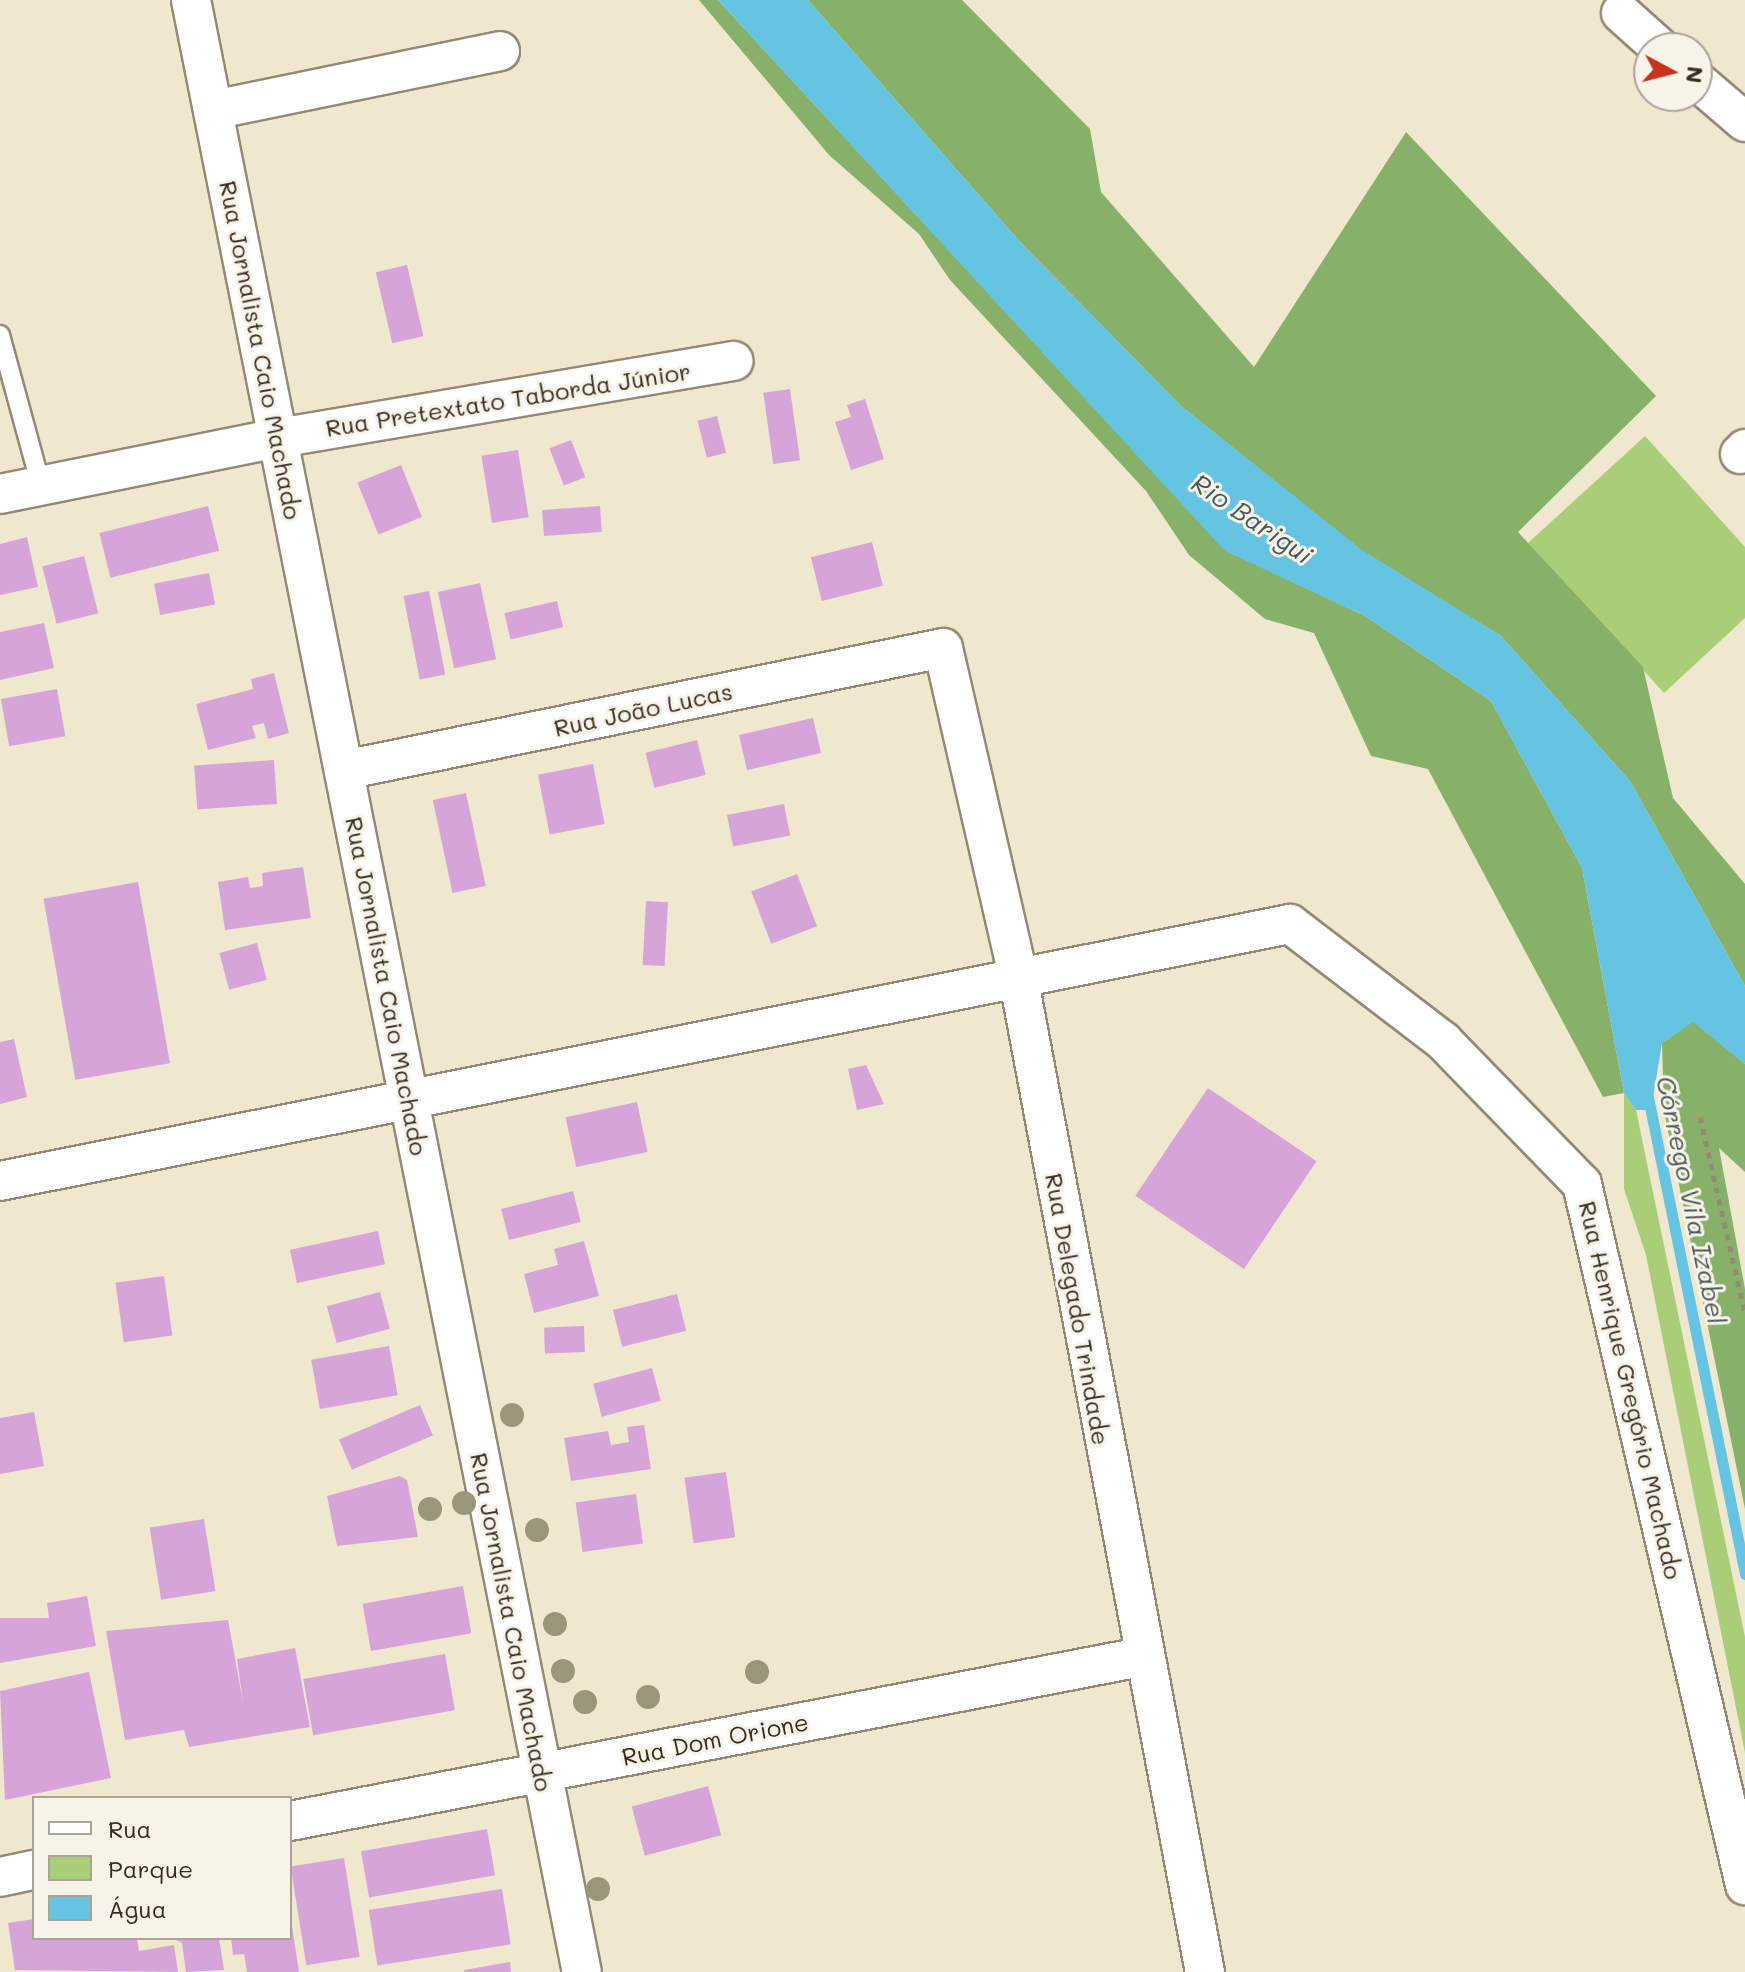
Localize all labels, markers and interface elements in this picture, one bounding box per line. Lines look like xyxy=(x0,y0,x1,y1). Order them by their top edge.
north arrow xyxy=(1633,32,1713,112)
text: N xyxy=(1680,65,1711,85)
street label: Rua Jornalista Caio Machado xyxy=(214,178,308,522)
street label: Rua Pretextato Taborda Júnior xyxy=(323,356,693,442)
water label: Rio Barigui xyxy=(1186,467,1318,571)
street label: Rua João Lucas xyxy=(551,676,735,742)
street label: Rua Jornalista Caio Machado xyxy=(340,814,434,1158)
water label: Córrego Vila Izabel xyxy=(1649,1073,1733,1327)
street label: Rua Delegado Trindade xyxy=(1040,1171,1116,1447)
street label: Rua Henrique Gregório Machado xyxy=(1573,1198,1689,1582)
street label: Rua Jornalista Caio Machado xyxy=(465,1450,559,1794)
street label: Rua Dom Orione xyxy=(619,1707,811,1771)
legend xyxy=(32,1796,292,1940)
text: Rua xyxy=(108,1813,151,1844)
text: Parque xyxy=(108,1853,193,1884)
text: Água xyxy=(108,1893,167,1924)

